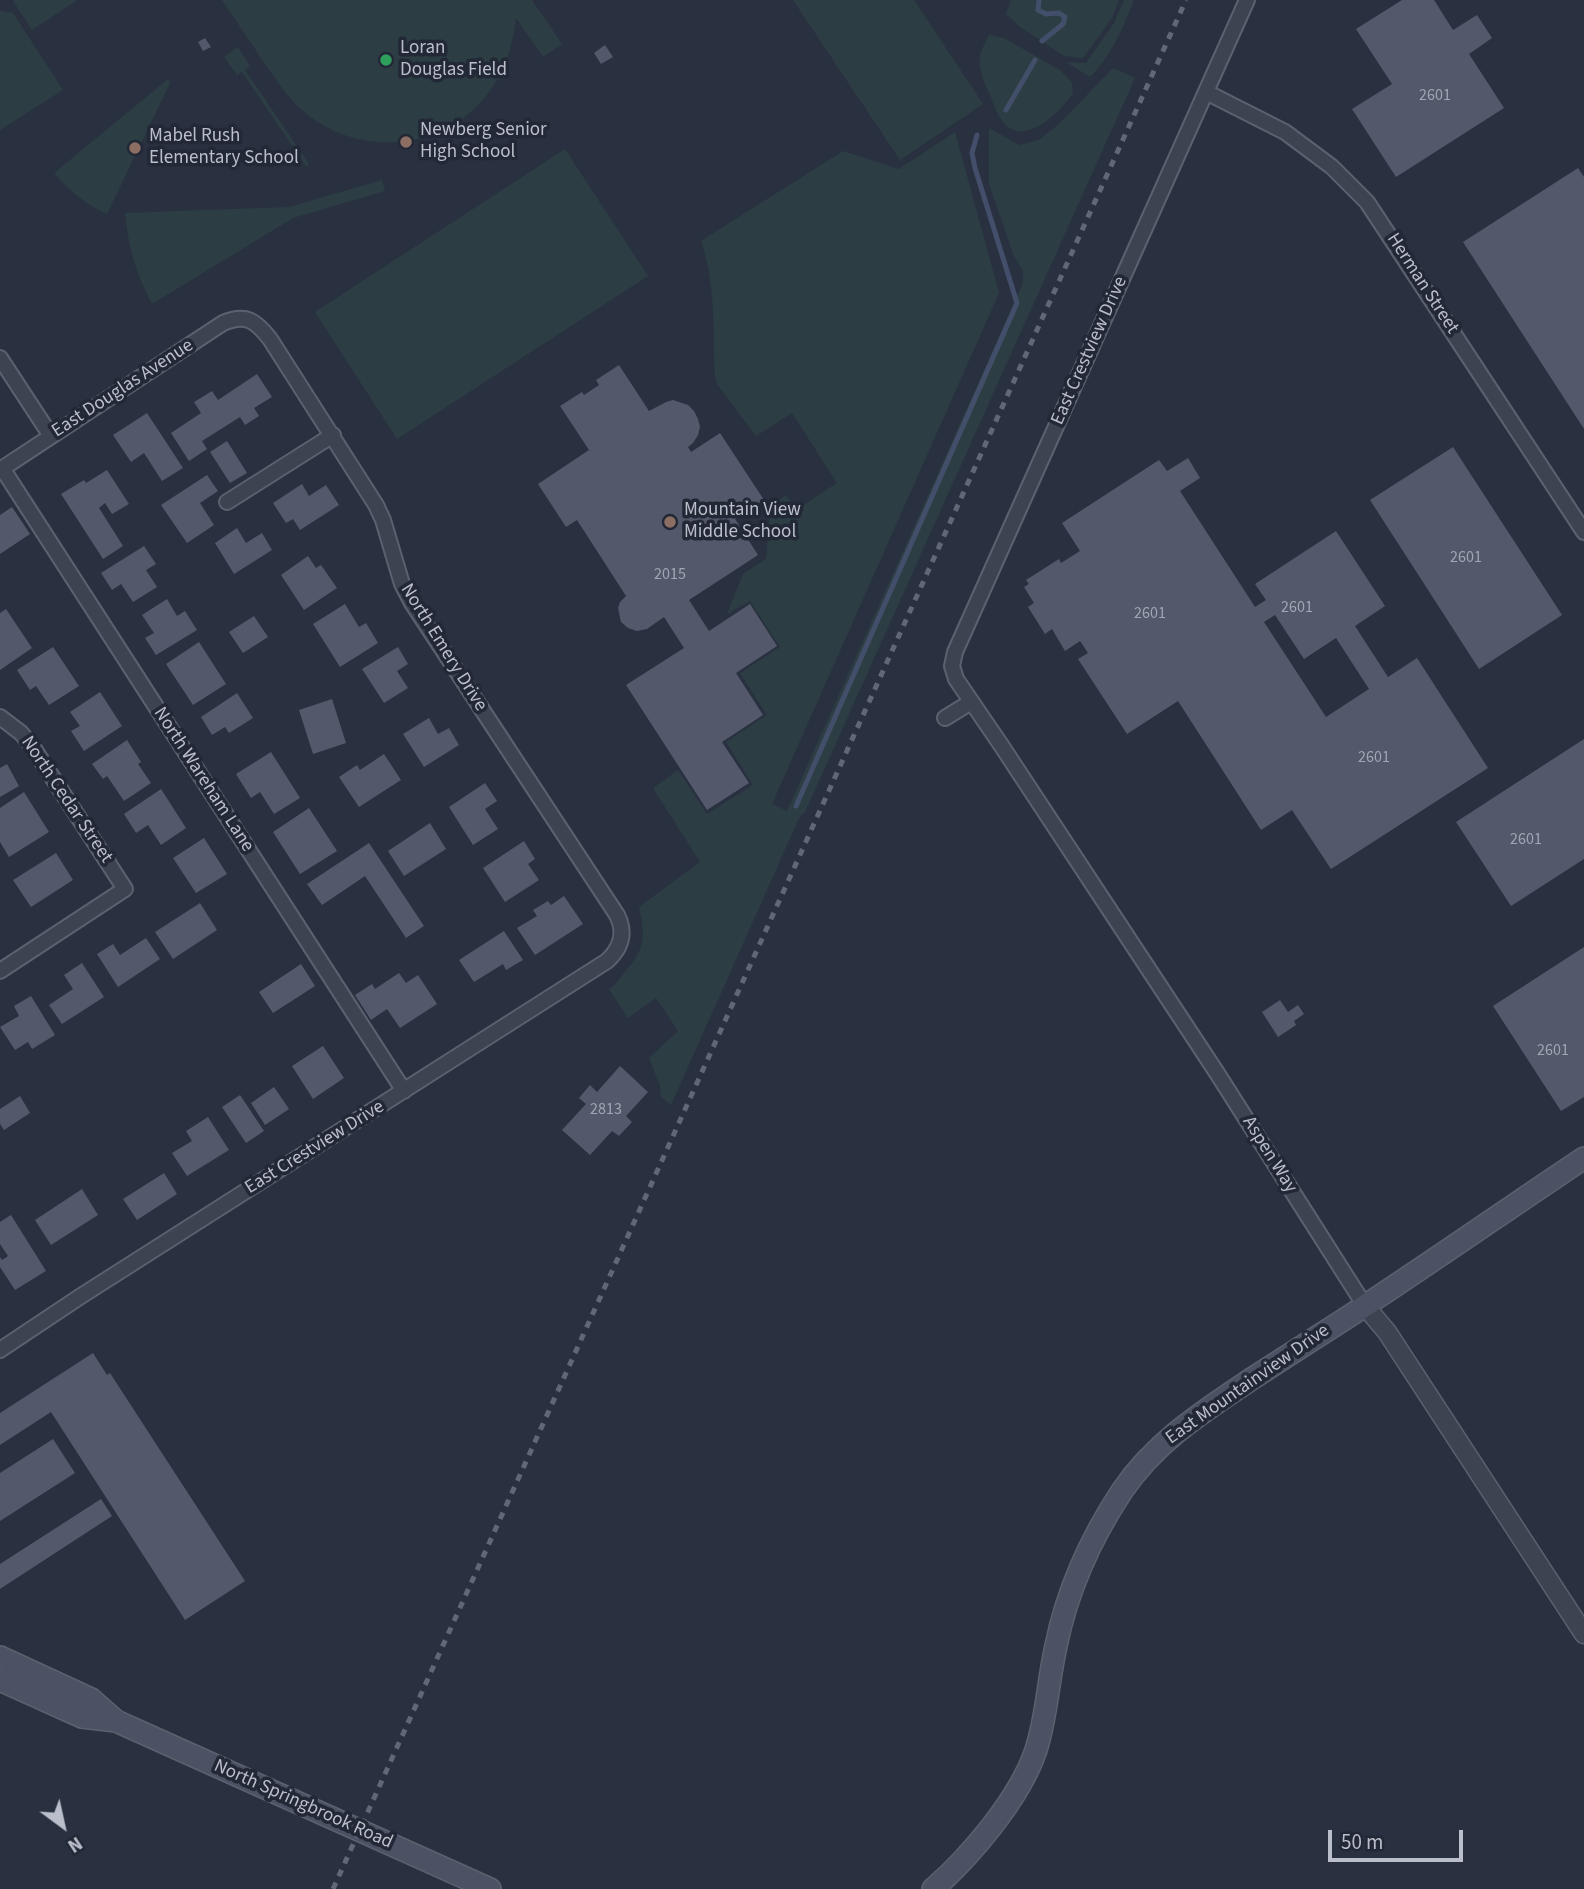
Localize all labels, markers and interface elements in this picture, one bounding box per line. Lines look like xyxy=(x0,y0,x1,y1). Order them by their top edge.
place label: Loran Douglas Field xyxy=(400,38,507,82)
marker: Loran Douglas Field xyxy=(378,52,394,68)
house number: 2601 xyxy=(1419,86,1451,106)
place label: Newberg Senior High School xyxy=(420,120,547,164)
place label: Mabel Rush Elementary School xyxy=(149,126,299,170)
marker: Newberg Senior High School xyxy=(398,134,414,150)
marker: Mabel Rush Elementary School xyxy=(127,140,143,156)
street label: Herman Street xyxy=(1381,229,1463,339)
street label: East Crestview Drive xyxy=(1047,273,1133,429)
street label: East Douglas Avenue xyxy=(48,335,198,443)
place label: Mountain View Middle School xyxy=(684,500,801,544)
marker: Mountain View Middle School xyxy=(662,514,678,530)
house number: 2601 xyxy=(1450,548,1482,568)
house number: 2015 xyxy=(654,565,686,585)
street label: North Emery Drive xyxy=(395,580,491,716)
house number: 2601 xyxy=(1281,598,1313,618)
house number: 2601 xyxy=(1134,604,1166,624)
street label: North Wareham Lane xyxy=(148,703,258,857)
street label: North Cedar Street xyxy=(15,732,117,868)
house number: 2601 xyxy=(1358,748,1390,768)
house number: 2601 xyxy=(1510,830,1542,850)
house number: 2601 xyxy=(1537,1041,1569,1061)
street label: East Crestview Drive xyxy=(241,1096,389,1200)
house number: 2813 xyxy=(590,1100,622,1120)
street label: Aspen Way xyxy=(1237,1113,1301,1197)
street label: East Mountainview Drive xyxy=(1162,1320,1334,1450)
street label: North Springbrook Road xyxy=(210,1755,396,1855)
north arrow xyxy=(28,1791,98,1861)
scale bar xyxy=(1332,1815,1467,1859)
text: 50 m xyxy=(1341,1827,1383,1857)
text: N xyxy=(62,1829,87,1859)

